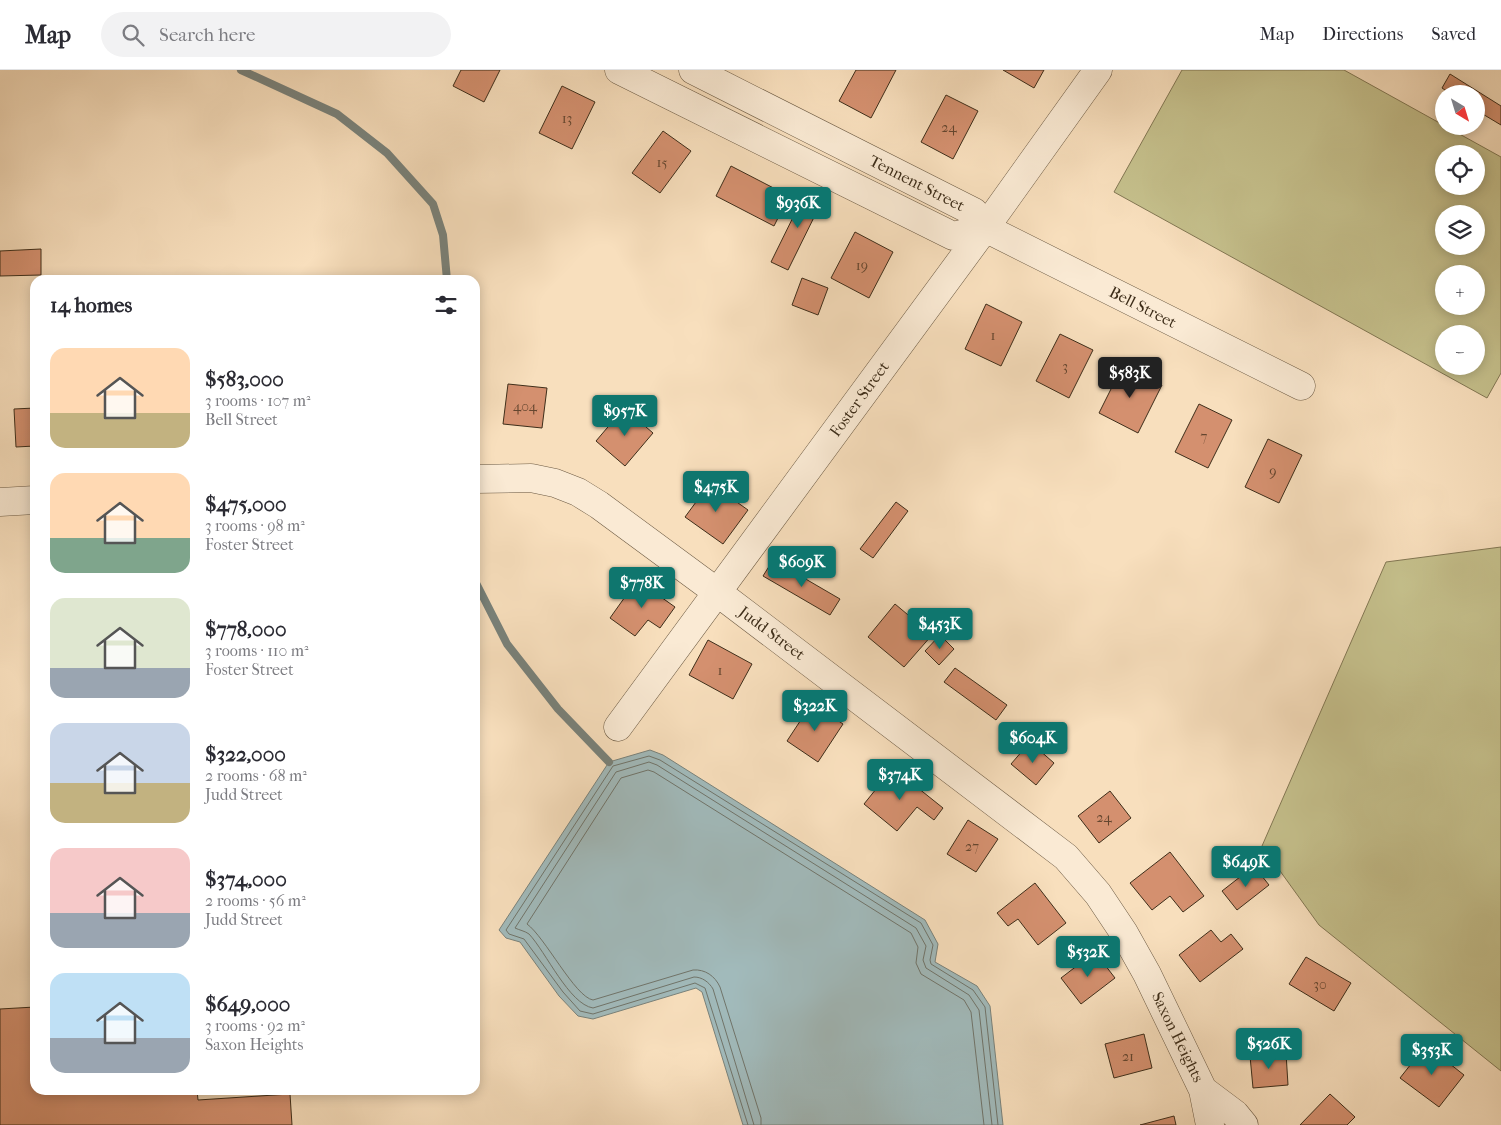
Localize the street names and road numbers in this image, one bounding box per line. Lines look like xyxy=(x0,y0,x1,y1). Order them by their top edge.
street label: Tennent Street xyxy=(866,151,968,215)
street label: Bell Street xyxy=(1106,282,1180,332)
street label: Foster Street xyxy=(825,357,893,440)
street label: Judd Street xyxy=(734,601,809,664)
street label: Saxon Heights xyxy=(1148,989,1208,1085)

